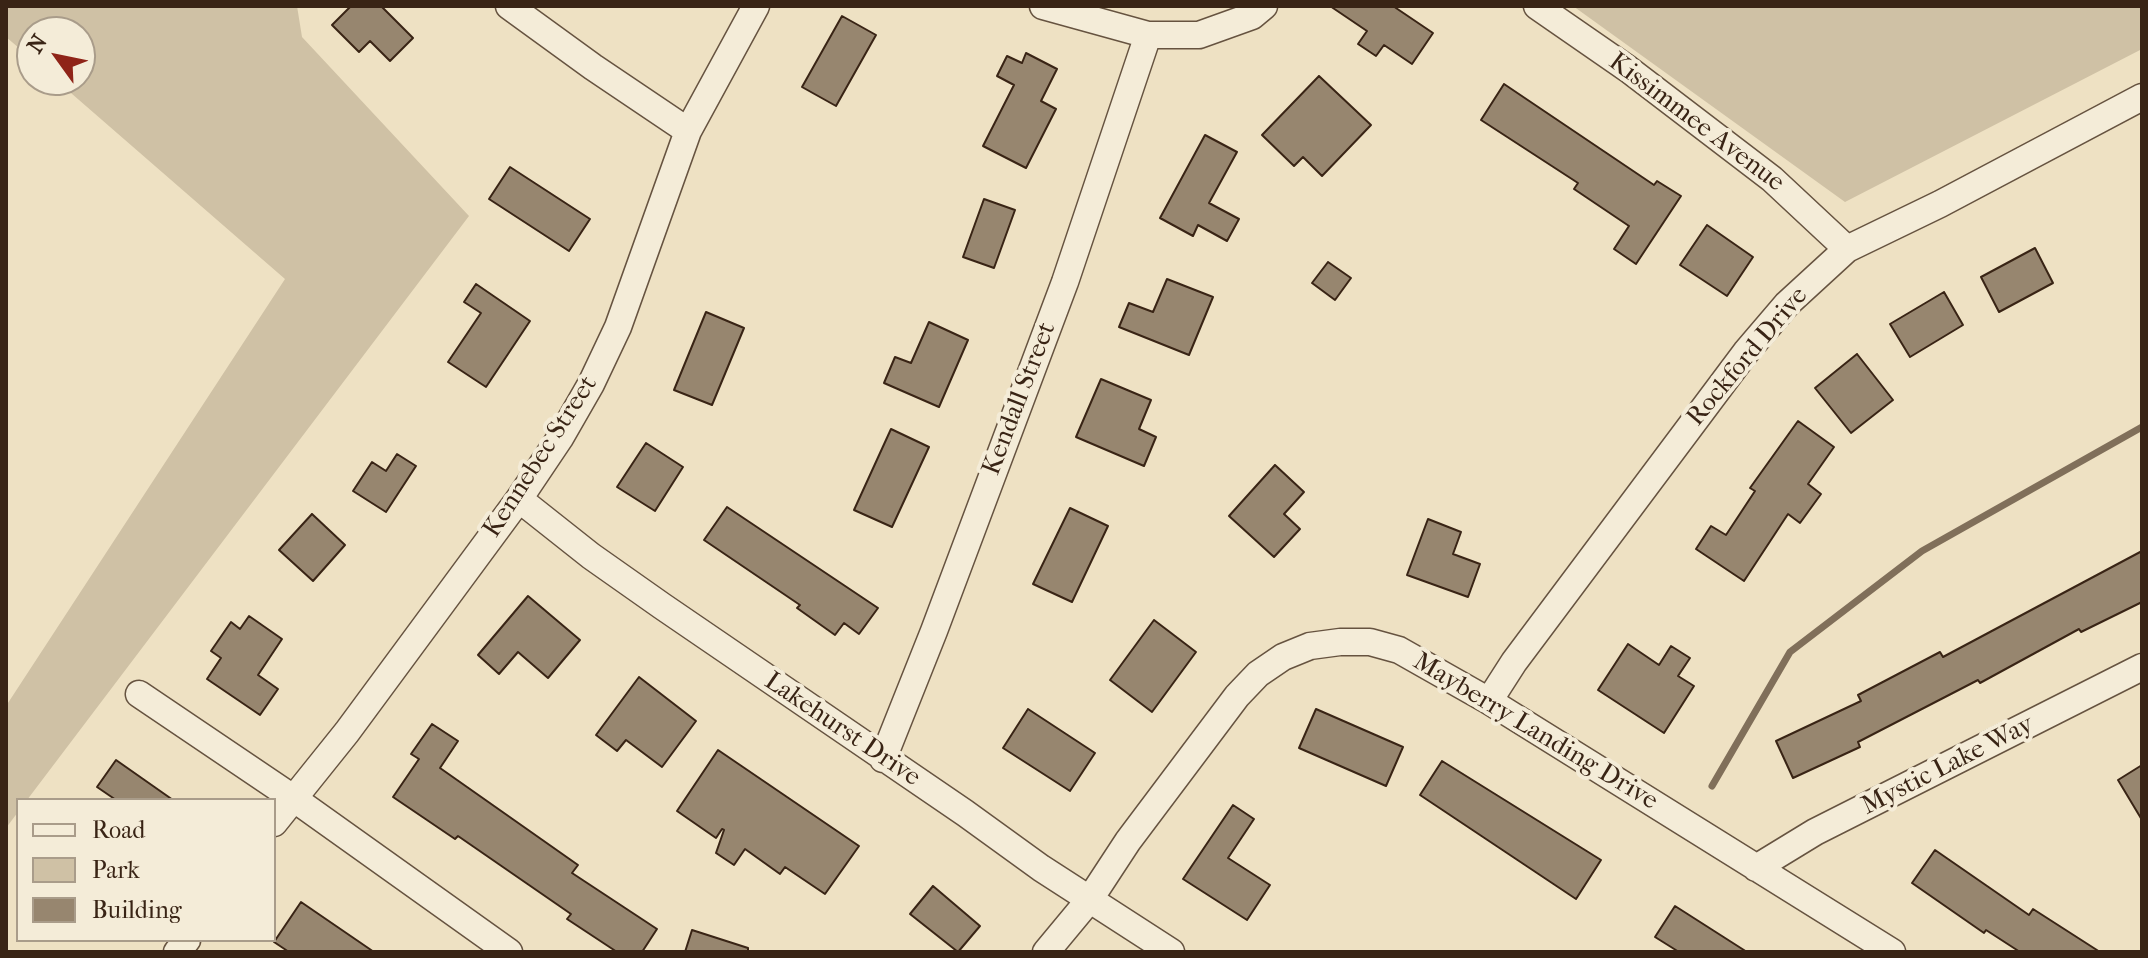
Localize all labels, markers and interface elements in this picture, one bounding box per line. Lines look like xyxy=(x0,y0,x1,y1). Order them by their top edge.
north arrow xyxy=(16,16,96,96)
text: N xyxy=(22,30,53,58)
street label: Kissimmee Avenue xyxy=(1602,47,1790,199)
street label: Rockford Drive xyxy=(1681,281,1815,433)
street label: Kendall Street xyxy=(977,318,1063,480)
street label: Kennebec Street xyxy=(477,370,605,544)
street label: Mayberry Landing Drive xyxy=(1407,647,1663,817)
street label: Lakehurst Drive xyxy=(758,666,926,794)
street label: Mystic Lake Way xyxy=(1857,709,2039,823)
legend xyxy=(16,798,276,942)
text: Road xyxy=(92,816,145,844)
text: Park xyxy=(92,856,140,884)
text: Building xyxy=(92,896,182,924)

